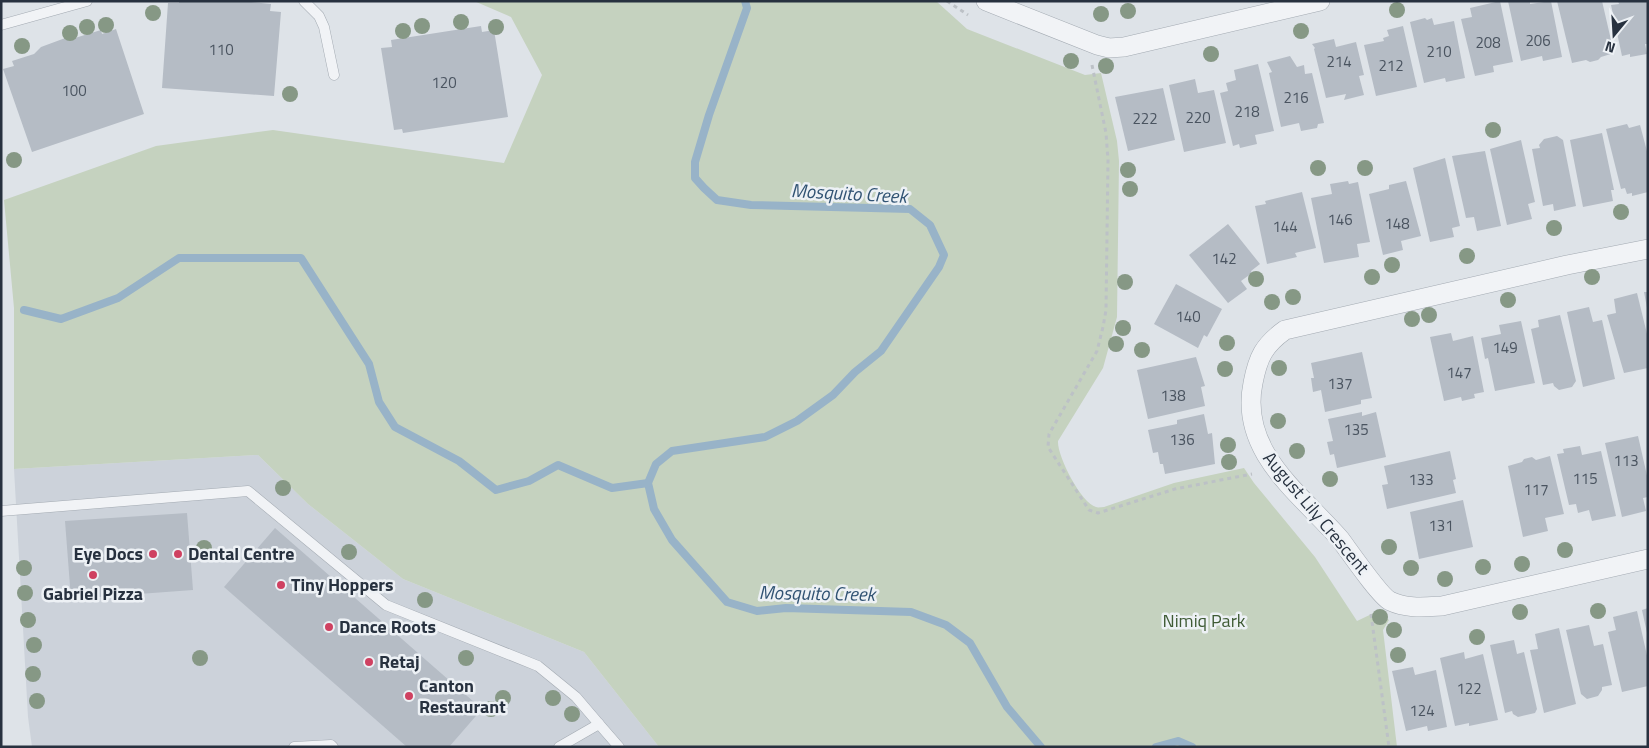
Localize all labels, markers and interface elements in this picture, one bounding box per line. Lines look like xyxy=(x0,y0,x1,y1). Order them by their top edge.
north arrow xyxy=(1589,10,1639,60)
house number: 206 xyxy=(1525,29,1551,52)
house number: 208 xyxy=(1475,31,1501,54)
text: N xyxy=(1602,36,1618,59)
house number: 110 xyxy=(208,38,234,61)
house number: 210 xyxy=(1426,40,1452,63)
house number: 214 xyxy=(1326,50,1352,73)
house number: 212 xyxy=(1378,54,1404,77)
house number: 120 xyxy=(431,71,457,94)
house number: 100 xyxy=(61,79,87,102)
house number: 216 xyxy=(1283,86,1309,109)
house number: 218 xyxy=(1234,100,1260,123)
house number: 220 xyxy=(1185,106,1211,129)
house number: 222 xyxy=(1132,107,1158,130)
water label: Mosquito Creek xyxy=(790,175,910,210)
house number: 146 xyxy=(1327,208,1353,231)
house number: 148 xyxy=(1384,212,1410,235)
house number: 144 xyxy=(1272,215,1298,238)
house number: 142 xyxy=(1211,247,1237,270)
house number: 140 xyxy=(1175,305,1201,328)
house number: 149 xyxy=(1492,336,1518,359)
house number: 147 xyxy=(1446,361,1472,384)
house number: 137 xyxy=(1327,372,1353,395)
house number: 138 xyxy=(1160,384,1186,407)
house number: 135 xyxy=(1343,418,1369,441)
house number: 136 xyxy=(1169,428,1195,451)
street label: August Lily Crescent xyxy=(1257,445,1376,581)
house number: 113 xyxy=(1613,449,1639,472)
house number: 115 xyxy=(1572,467,1598,490)
house number: 133 xyxy=(1408,468,1434,491)
house number: 117 xyxy=(1523,478,1549,501)
house number: 131 xyxy=(1428,514,1454,537)
place label: Eye Docs xyxy=(73,540,143,567)
place label: Dental Centre xyxy=(188,540,294,567)
marker: Eye Docs xyxy=(147,548,159,560)
marker: Dental Centre xyxy=(172,548,184,560)
marker: Gabriel Pizza xyxy=(87,569,99,581)
place label: Tiny Hoppers xyxy=(291,571,394,598)
water label: Mosquito Creek xyxy=(759,577,878,608)
marker: Tiny Hoppers xyxy=(275,579,287,591)
place label: Gabriel Pizza xyxy=(43,580,143,607)
park label: Nimiq Park xyxy=(1163,607,1246,634)
place label: Dance Roots xyxy=(339,613,436,640)
marker: Dance Roots xyxy=(323,621,335,633)
place label: Retaj xyxy=(379,648,420,675)
marker: Retaj xyxy=(363,656,375,668)
place label: Canton Restaurant xyxy=(419,672,506,720)
house number: 122 xyxy=(1456,677,1482,700)
marker: Canton Restaurant xyxy=(403,690,415,702)
house number: 124 xyxy=(1409,699,1435,722)

